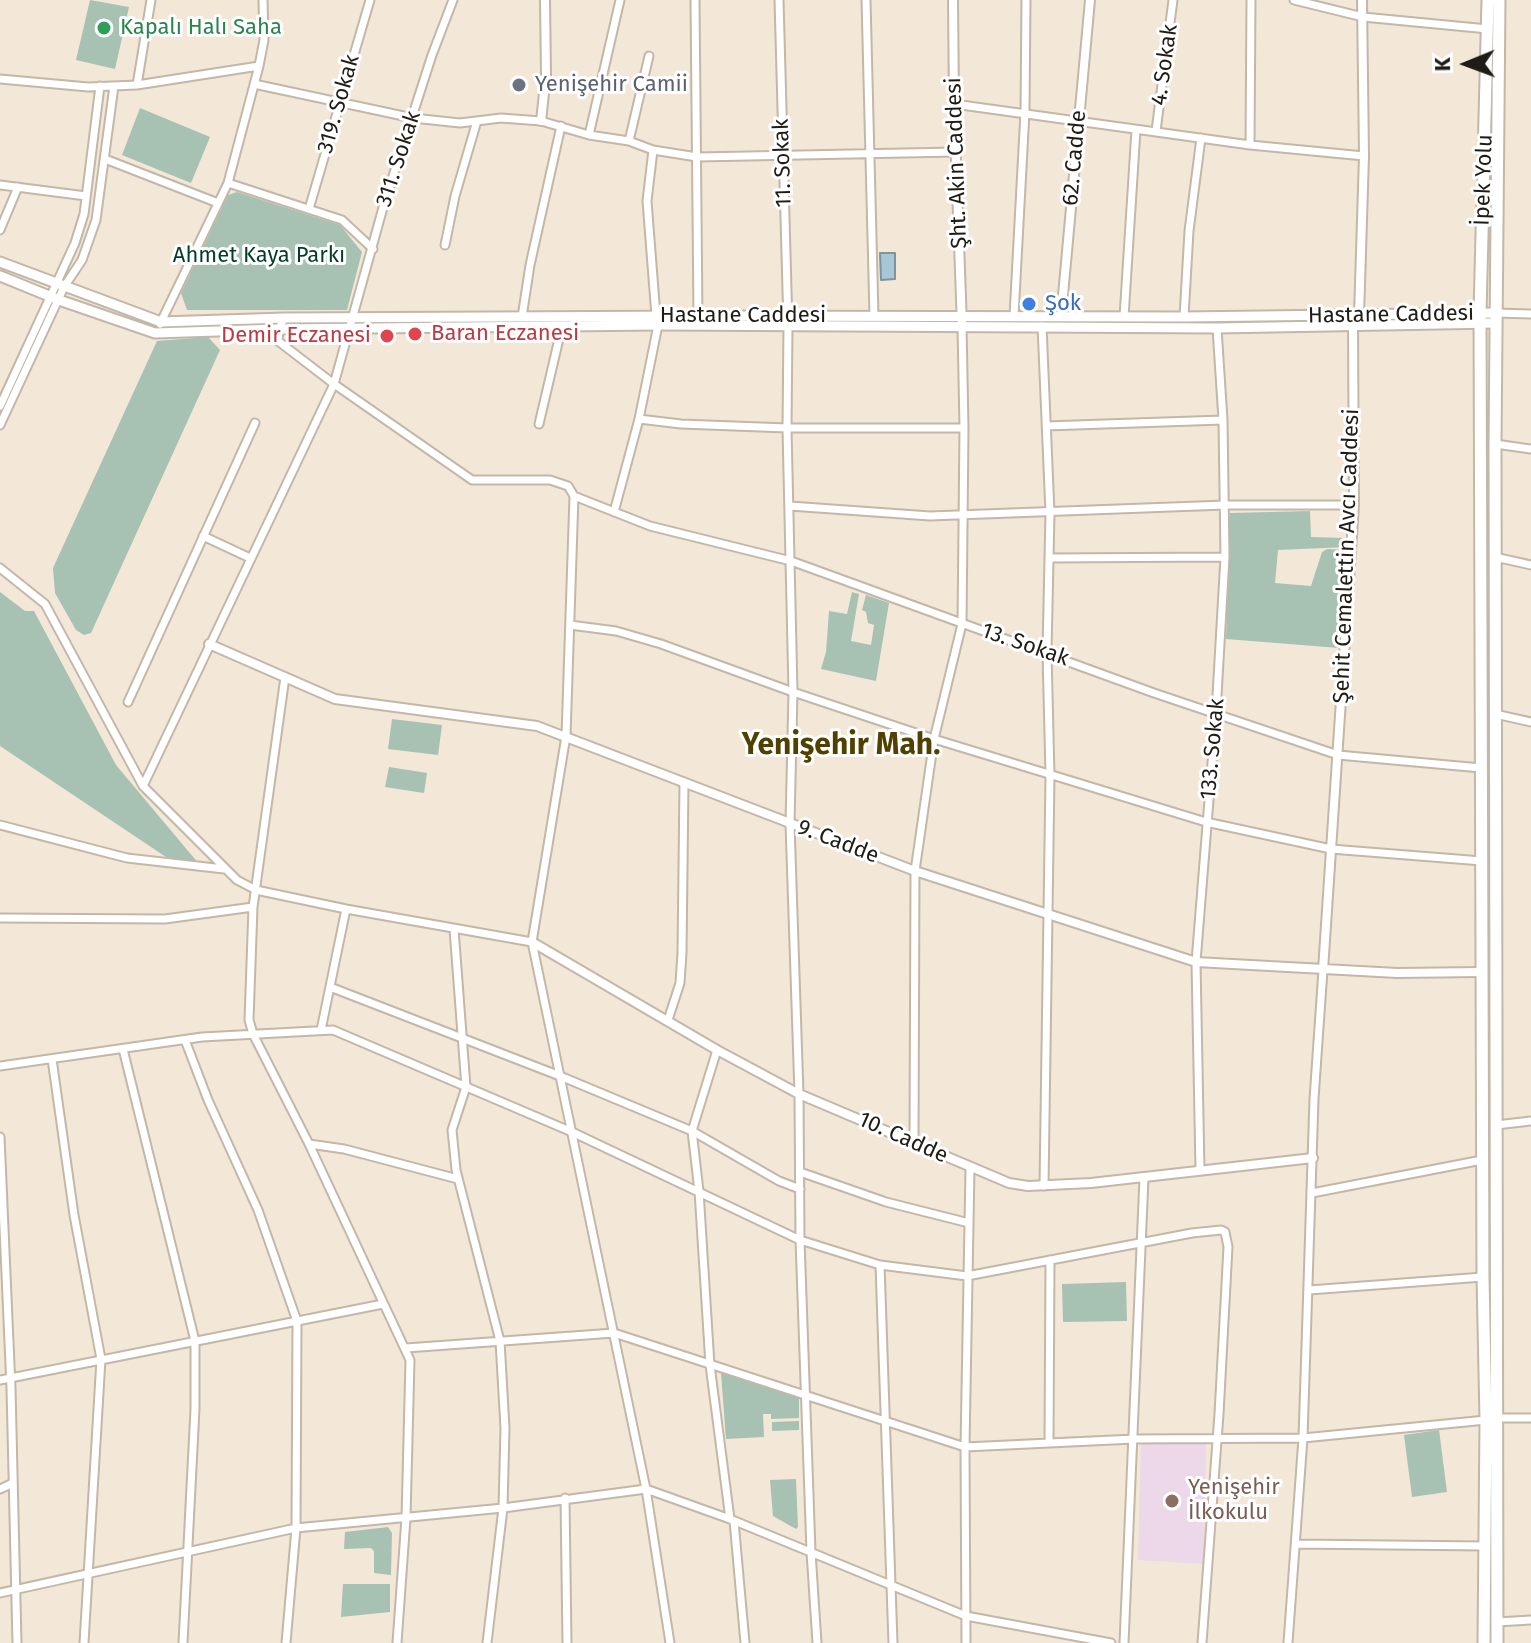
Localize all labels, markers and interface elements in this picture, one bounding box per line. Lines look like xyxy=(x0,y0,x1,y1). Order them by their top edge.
place label: Kapalı Halı Saha xyxy=(120,15,282,41)
marker: Kapalı Halı Saha xyxy=(95,19,113,37)
street label: 4. Sokak xyxy=(1146,23,1184,107)
north arrow xyxy=(1427,24,1507,104)
street label: 319. Sokak xyxy=(312,52,366,156)
text: K xyxy=(1429,57,1456,72)
place label: Yenişehir Camii xyxy=(535,72,688,98)
marker: Yenişehir Camii xyxy=(510,76,528,94)
street label: Şht. Akin Caddesi xyxy=(941,77,973,249)
street label: 311. Sokak xyxy=(371,108,427,210)
street label: 62. Cadde xyxy=(1058,109,1092,207)
street label: 11. Sokak xyxy=(768,118,798,208)
street label: İpek Yolu xyxy=(1469,134,1499,226)
park label: Ahmet Kaya Parkı xyxy=(173,243,345,269)
place label: Şok xyxy=(1045,291,1081,317)
marker: Şok xyxy=(1020,295,1038,313)
street label: Hastane Caddesi xyxy=(1308,300,1474,330)
street label: Hastane Caddesi xyxy=(660,303,826,329)
place label: Baran Eczanesi xyxy=(431,321,579,347)
place label: Demir Eczanesi xyxy=(221,323,371,349)
marker: Baran Eczanesi xyxy=(406,325,424,343)
marker: Demir Eczanesi xyxy=(378,327,396,345)
street label: Şehit Cemalettin Avcı Caddesi xyxy=(1329,408,1365,704)
street label: 13. Sokak xyxy=(978,618,1072,672)
street label: 133. Sokak xyxy=(1195,697,1231,801)
district label: Yenişehir Mah. xyxy=(742,728,940,764)
street label: 9. Cadde xyxy=(794,814,882,870)
street label: 10. Cadde xyxy=(854,1107,952,1169)
place label: Yenişehir İlkokulu xyxy=(1188,1475,1280,1526)
marker: Yenişehir İlkokulu xyxy=(1163,1492,1181,1510)

